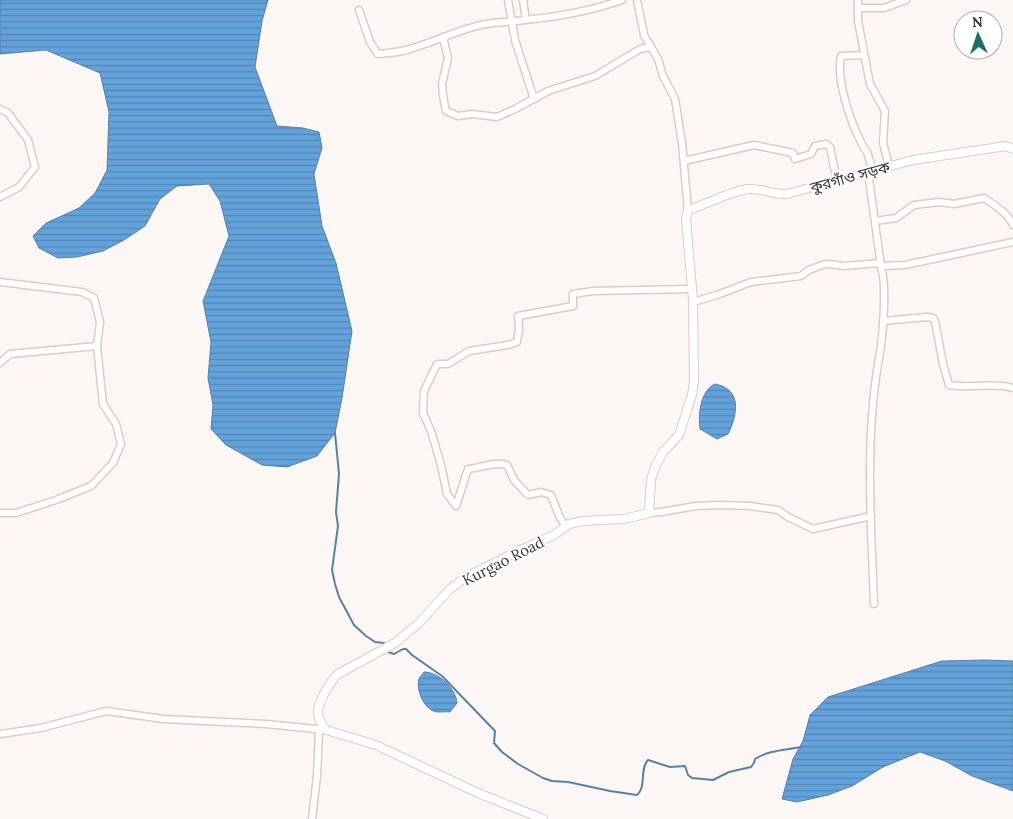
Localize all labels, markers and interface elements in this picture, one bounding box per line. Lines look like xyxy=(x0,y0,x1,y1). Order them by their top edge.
north arrow xyxy=(953,10,1003,60)
text: N xyxy=(971,13,983,31)
street label: কুরগাঁও সড়ক xyxy=(807,157,893,197)
street label: Kurgao Road xyxy=(459,532,547,590)

